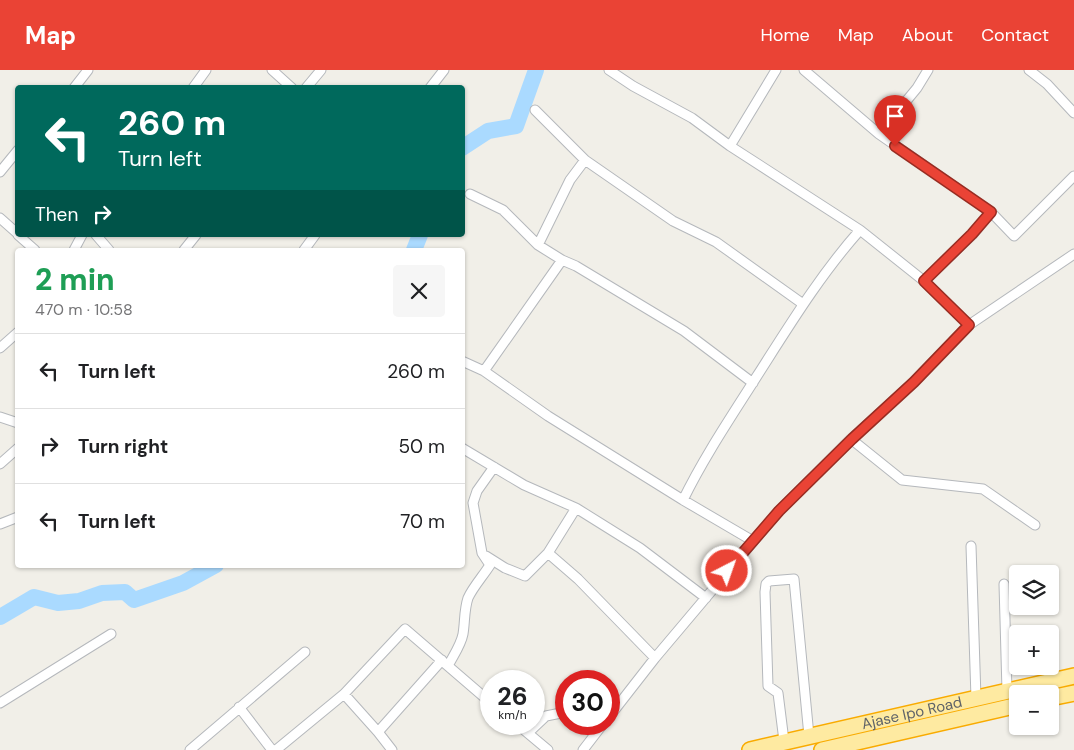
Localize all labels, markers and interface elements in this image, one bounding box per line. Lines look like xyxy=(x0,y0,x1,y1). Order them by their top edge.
text: Map xyxy=(25,20,76,51)
text: Home xyxy=(760,23,810,47)
text: Map xyxy=(838,23,874,47)
text: About xyxy=(902,23,953,47)
text: Contact xyxy=(981,23,1049,47)
pin xyxy=(874,95,916,146)
text: 260 m xyxy=(118,100,226,146)
icon: arrive xyxy=(881,102,909,130)
icon: left xyxy=(35,105,100,170)
text: Turn left xyxy=(118,144,202,173)
icon: right xyxy=(88,200,116,228)
text: Then xyxy=(35,202,78,227)
text: 2 min xyxy=(35,260,115,299)
button: close xyxy=(393,265,445,317)
text: 470 m · 10:58 xyxy=(35,299,133,320)
icon: left xyxy=(35,357,63,385)
text: Turn left xyxy=(78,359,156,384)
text: 260 m xyxy=(387,359,445,384)
icon: right xyxy=(35,432,63,460)
text: Turn right xyxy=(78,434,168,459)
text: 50 m xyxy=(398,434,445,459)
icon: left xyxy=(35,507,63,535)
text: Turn left xyxy=(78,509,156,534)
text: 70 m xyxy=(400,509,445,534)
position arrow xyxy=(700,544,752,596)
map controls xyxy=(1009,565,1059,735)
button: layers xyxy=(1009,565,1059,615)
button: + xyxy=(1009,625,1059,675)
speed limit sign: 30 xyxy=(555,670,620,735)
text: 26 xyxy=(497,680,528,713)
button: − xyxy=(1009,685,1059,735)
street label: Ajase Ipo Road xyxy=(860,692,964,734)
text: km/h xyxy=(498,707,527,723)

